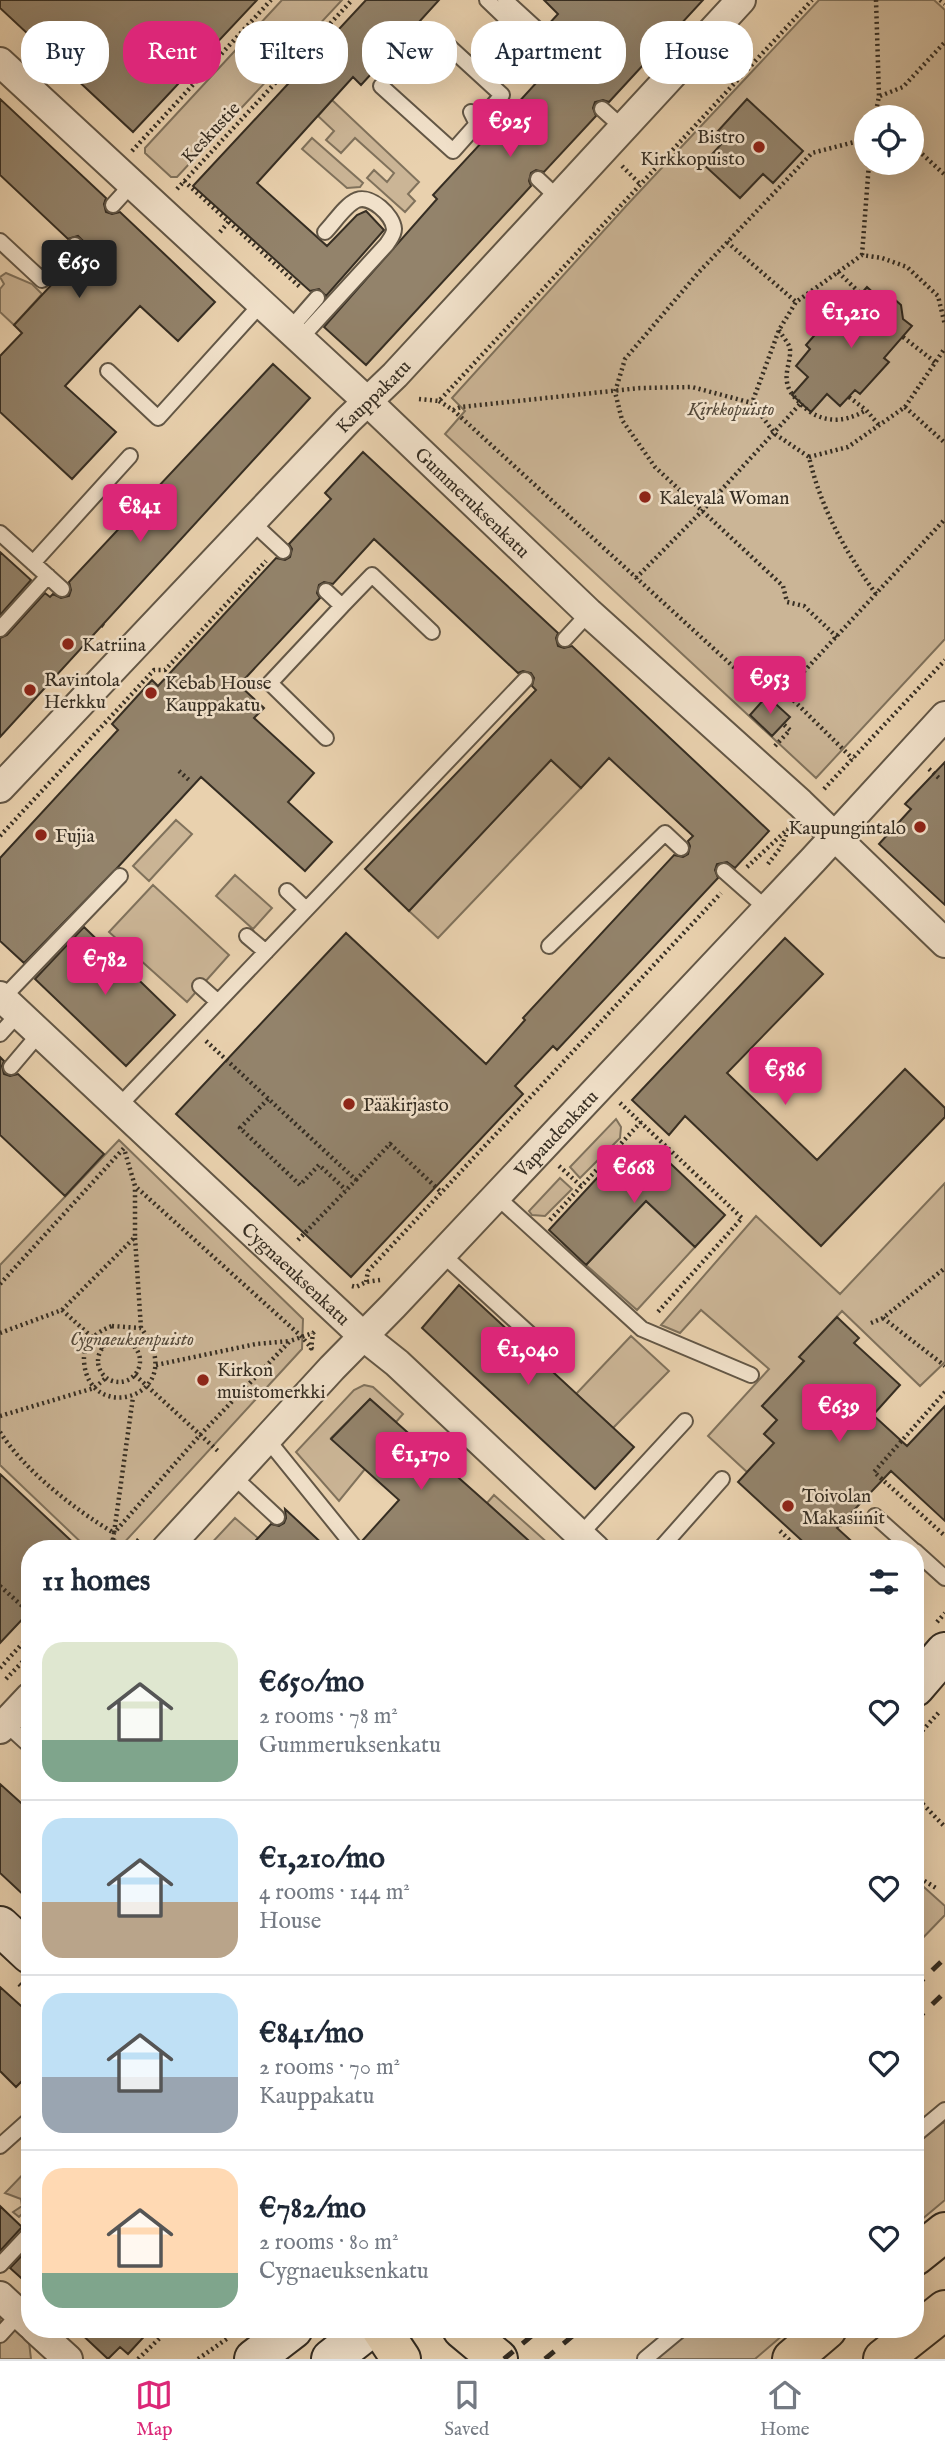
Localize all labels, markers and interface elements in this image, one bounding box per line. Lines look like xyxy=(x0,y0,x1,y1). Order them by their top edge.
chip: Buy xyxy=(21,21,109,84)
chip: Rent xyxy=(123,21,221,84)
chip: Filters xyxy=(235,21,348,84)
chip: New xyxy=(362,21,457,84)
chip: Apartment xyxy=(471,21,626,84)
chip: House xyxy=(640,21,753,84)
street label: Keskustie xyxy=(177,97,246,169)
pin: €925 xyxy=(469,100,551,159)
map controls xyxy=(854,105,924,175)
button: locate xyxy=(854,105,924,175)
text: €925 xyxy=(489,107,531,136)
place label: Bistro Kirkkopuisto xyxy=(640,126,745,172)
marker: Bistro Kirkkopuisto xyxy=(751,139,767,155)
pin: €650 xyxy=(38,240,120,300)
text: €650 xyxy=(58,248,100,277)
pin: €1,210 xyxy=(794,290,908,350)
text: €1,210 xyxy=(822,298,880,327)
street label: Kauppakatu xyxy=(332,355,417,439)
park label: Kirkkopuisto xyxy=(687,398,775,422)
street label: Gummeruksenkatu xyxy=(409,443,534,564)
pin: €841 xyxy=(99,484,181,544)
place label: Kalevala Woman xyxy=(659,487,789,511)
marker: Kalevala Woman xyxy=(637,489,653,505)
text: €841 xyxy=(119,492,161,521)
place label: Katriina xyxy=(82,634,147,658)
marker: Katriina xyxy=(60,636,76,652)
pin: €953 xyxy=(729,656,811,716)
text: €953 xyxy=(750,664,790,693)
place label: Ravintola Herkku xyxy=(44,669,121,715)
place label: Kebab House Kauppakatu xyxy=(165,672,272,718)
marker: Ravintola Herkku xyxy=(22,682,38,698)
marker: Kebab House Kauppakatu xyxy=(143,685,159,701)
place label: Kaupungintalo xyxy=(788,817,906,841)
marker: Kaupungintalo xyxy=(912,819,928,835)
place label: Fujia xyxy=(55,825,95,849)
marker: Fujia xyxy=(33,827,49,843)
pin: €782 xyxy=(64,937,146,997)
text: €782 xyxy=(83,945,127,974)
pin: €586 xyxy=(744,1048,826,1107)
text: €586 xyxy=(765,1055,805,1084)
street label: Vapaudenkatu xyxy=(510,1086,604,1184)
place label: Pääkirjasto xyxy=(363,1094,449,1118)
marker: Pääkirjasto xyxy=(341,1096,357,1112)
pin: €668 xyxy=(593,1146,675,1205)
text: €668 xyxy=(613,1153,655,1182)
street label: Cygnaeuksenkatu xyxy=(236,1218,354,1332)
park label: Cygnaeuksenpuisto xyxy=(70,1328,194,1352)
pin: €1,040 xyxy=(471,1328,585,1387)
text: €1,040 xyxy=(497,1335,559,1364)
place label: Kirkon muistomerkki xyxy=(217,1359,326,1405)
marker: Kirkon muistomerkki xyxy=(195,1372,211,1388)
pin: €639 xyxy=(798,1384,880,1444)
text: €639 xyxy=(818,1392,860,1421)
pin: €1,170 xyxy=(364,1432,478,1492)
text: €1,170 xyxy=(392,1440,450,1469)
place label: Toivolan Makasiinit xyxy=(802,1485,885,1531)
marker: Toivolan Makasiinit xyxy=(780,1498,796,1514)
text: 11 homes xyxy=(42,1563,150,1601)
icon: filters xyxy=(865,1563,903,1601)
text: €650/mo xyxy=(259,1664,364,1702)
icon: home xyxy=(98,1670,182,1754)
icon: heart xyxy=(865,1693,903,1731)
text: 2 rooms · 78 m² xyxy=(259,1702,398,1731)
text: Gummeruksenkatu xyxy=(259,1731,441,1760)
text: €1,210/mo xyxy=(259,1840,385,1878)
icon: home xyxy=(98,1846,182,1930)
icon: heart xyxy=(865,1869,903,1907)
text: 4 rooms · 144 m² xyxy=(259,1878,410,1907)
text: House xyxy=(259,1907,321,1936)
text: €841/mo xyxy=(259,2015,364,2053)
icon: home xyxy=(98,2021,182,2105)
icon: heart xyxy=(865,2044,903,2082)
text: 2 rooms · 70 m² xyxy=(259,2053,400,2082)
text: Kauppakatu xyxy=(259,2082,374,2111)
text: €782/mo xyxy=(259,2190,366,2228)
icon: home xyxy=(98,2196,182,2280)
icon: heart xyxy=(865,2219,903,2257)
text: 2 rooms · 80 m² xyxy=(259,2228,399,2257)
text: Cygnaeuksenkatu xyxy=(259,2257,429,2286)
tab: Map xyxy=(135,2376,173,2442)
tab: Saved xyxy=(444,2376,489,2442)
tab: Home xyxy=(760,2376,810,2442)

